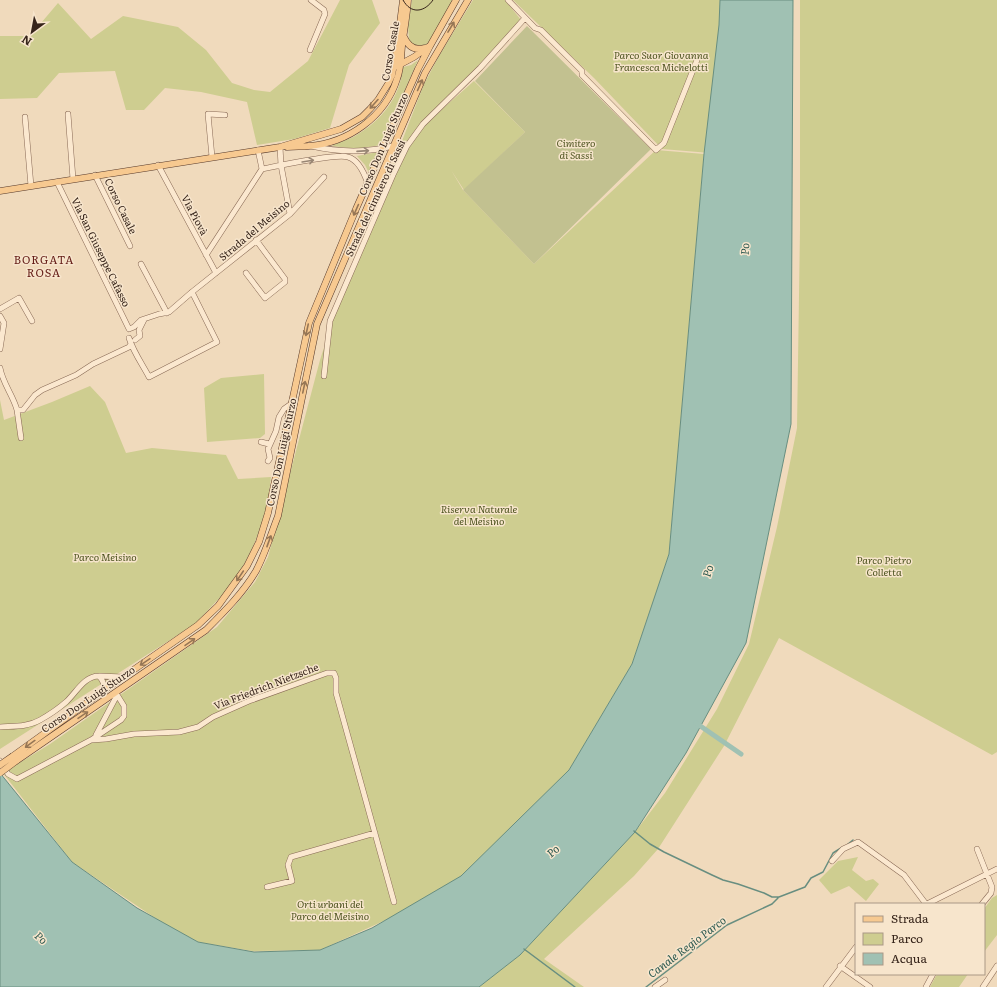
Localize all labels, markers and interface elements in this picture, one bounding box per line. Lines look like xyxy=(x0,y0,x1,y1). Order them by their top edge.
north arrow xyxy=(12,12,52,52)
street label: Corso Casale xyxy=(377,20,402,82)
one-way arrow xyxy=(448,21,456,33)
text: N xyxy=(18,32,34,51)
park label: Parco Suor Giovanna Francesca Michelotti xyxy=(614,47,709,74)
one-way arrow xyxy=(417,79,424,91)
street label: Corso Don Luigi Sturzo xyxy=(354,90,411,197)
one-way arrow xyxy=(370,99,379,109)
park label: Cimitero di Sassi xyxy=(557,135,595,162)
street label: Strada del cimitero di Sassi xyxy=(341,136,409,259)
one-way arrow xyxy=(356,147,369,154)
one-way arrow xyxy=(301,157,314,165)
street label: Corso Casale xyxy=(101,175,141,236)
street label: Via Piovà xyxy=(178,192,213,238)
street label: Via San Giuseppe Cafasso xyxy=(68,194,135,309)
street label: Strada del Meisino xyxy=(215,195,292,264)
one-way arrow xyxy=(352,204,359,216)
water label: Po xyxy=(736,242,752,255)
district label: BORGATA ROSA xyxy=(14,251,74,280)
one-way arrow xyxy=(302,323,310,336)
one-way arrow xyxy=(301,381,309,394)
street label: Corso Don Luigi Sturzo xyxy=(262,396,299,507)
park label: Riserva Naturale del Meisino xyxy=(441,501,518,528)
one-way arrow xyxy=(265,536,273,548)
park label: Parco Meisino xyxy=(73,549,137,564)
park label: Parco Pietro Colletta xyxy=(857,552,911,579)
water label: Po xyxy=(698,562,717,579)
one-way arrow xyxy=(236,570,244,581)
one-way arrow xyxy=(184,638,195,646)
one-way arrow xyxy=(140,658,151,666)
street label: Via Friedrich Nietzsche xyxy=(211,659,320,712)
street label: Corso Don Luigi Sturzo xyxy=(38,661,138,736)
one-way arrow xyxy=(77,711,88,719)
one-way arrow xyxy=(24,740,35,748)
water label: Po xyxy=(543,840,562,860)
park label: Orti urbani del Parco del Meisino xyxy=(291,896,369,923)
legend xyxy=(855,903,985,975)
text: Strada xyxy=(891,909,929,927)
water label: Canale Regio Parco xyxy=(644,911,729,981)
water label: Po xyxy=(32,927,52,947)
text: Parco xyxy=(891,929,923,947)
text: Acqua xyxy=(891,949,927,967)

